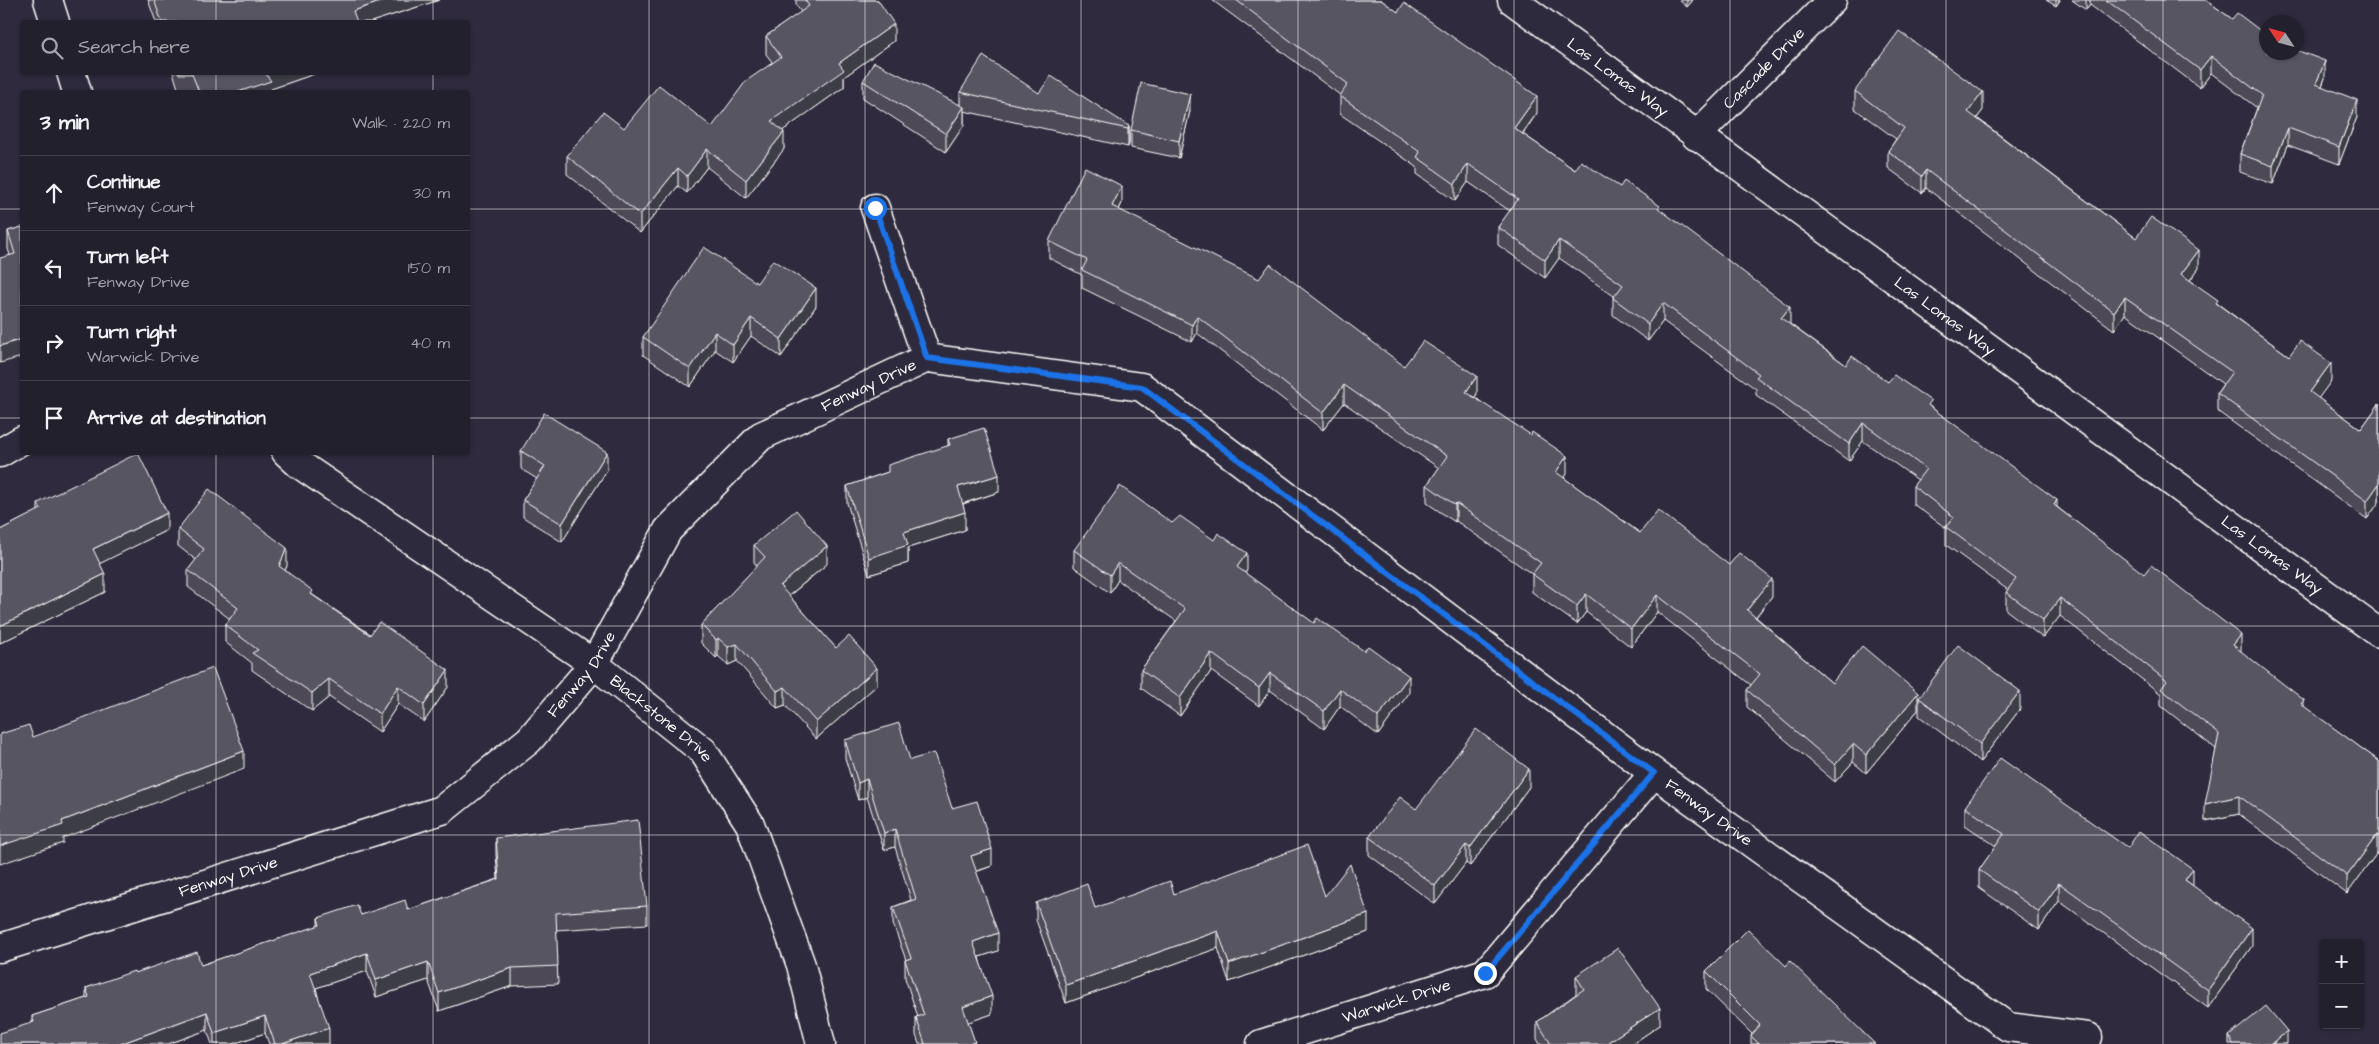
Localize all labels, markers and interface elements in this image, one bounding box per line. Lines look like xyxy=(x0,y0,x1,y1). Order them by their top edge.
north arrow xyxy=(2259,15,2304,60)
search box xyxy=(20,20,470,75)
street label: Cascade Drive xyxy=(1718,22,1810,114)
street label: Las Lomas Way xyxy=(1563,33,1673,123)
icon: search xyxy=(38,34,66,62)
text: Search here xyxy=(78,34,190,61)
text: 3 min xyxy=(40,108,89,137)
text: Walk · 220 m xyxy=(352,112,450,134)
text: Continue xyxy=(87,169,161,196)
icon: ahead xyxy=(40,179,68,207)
text: 30 m xyxy=(413,182,450,204)
text: Fenway Court xyxy=(87,196,195,218)
route start xyxy=(864,197,887,220)
text: Turn left xyxy=(87,244,168,271)
icon: left xyxy=(40,254,68,282)
text: 150 m xyxy=(408,257,450,279)
text: Fenway Drive xyxy=(87,271,190,293)
street label: Las Lomas Way xyxy=(1890,272,2000,361)
text: Turn right xyxy=(87,319,176,346)
icon: right xyxy=(40,329,68,357)
text: 40 m xyxy=(410,332,450,354)
text: Warwick Drive xyxy=(87,346,199,368)
street label: Fenway Drive xyxy=(818,353,920,417)
icon: arrive xyxy=(40,404,68,432)
text: Arrive at destination xyxy=(87,405,266,432)
street label: Las Lomas Way xyxy=(2217,510,2327,600)
street label: Fenway Drive xyxy=(542,627,621,722)
street label: Blackstone Drive xyxy=(605,670,718,766)
street label: Fenway Drive xyxy=(1661,773,1757,851)
street label: Fenway Drive xyxy=(176,851,281,903)
map controls xyxy=(2319,939,2364,1029)
button: + xyxy=(2319,939,2364,984)
route end xyxy=(1474,962,1497,985)
street label: Warwick Drive xyxy=(1340,974,1454,1029)
button: − xyxy=(2319,984,2364,1029)

